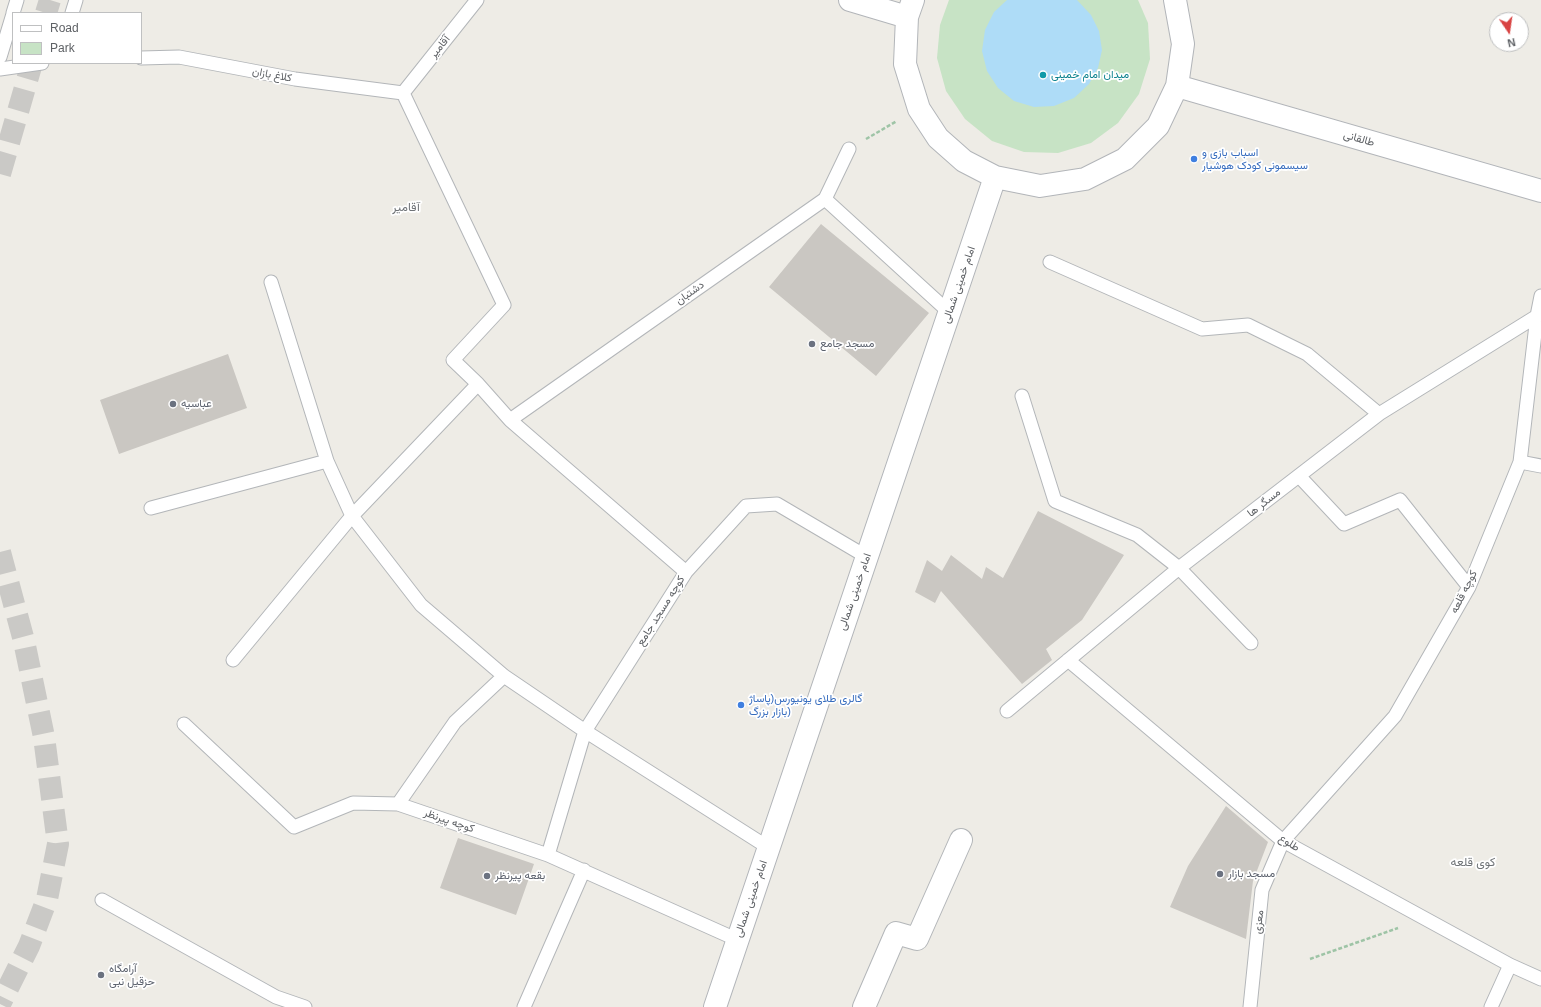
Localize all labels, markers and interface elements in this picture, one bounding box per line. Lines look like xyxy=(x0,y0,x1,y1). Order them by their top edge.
legend xyxy=(12,12,142,64)
north arrow xyxy=(1489,12,1529,52)
text: Road xyxy=(50,21,79,35)
street label: آقامیر xyxy=(427,33,453,61)
text: N xyxy=(1506,36,1517,49)
text: Park xyxy=(50,41,75,55)
street label: کلاغ بازان xyxy=(251,65,293,85)
place label: میدان امام خمینی xyxy=(1051,68,1129,82)
marker: میدان امام خمینی xyxy=(1038,70,1048,80)
street label: طالقانی xyxy=(1342,128,1376,150)
place label: اسباب بازی و سیسمونی کودک هوشیار xyxy=(1202,146,1308,172)
marker: اسباب بازی و سیسمونی کودک هوشیار xyxy=(1189,154,1199,164)
district label: آقامیر xyxy=(392,201,420,215)
street label: امام خمینی شمالی xyxy=(940,245,978,325)
street label: دشتبان xyxy=(673,278,707,308)
place label: مسجد جامع xyxy=(820,337,874,351)
marker: مسجد جامع xyxy=(807,339,817,349)
place label: عباسیه xyxy=(181,397,212,411)
marker: عباسیه xyxy=(168,399,178,409)
street label: مسگر ها xyxy=(1245,486,1283,520)
street label: امام خمینی شمالی xyxy=(836,552,874,632)
street label: کوچه قلعه xyxy=(1448,568,1480,616)
street label: کوچه مسجد جامع xyxy=(634,574,688,648)
place label: گالری طلای یونیورس(پاساژ بازار بزرگ) xyxy=(749,692,862,718)
marker: گالری طلای یونیورس(پاساژ بازار بزرگ) xyxy=(736,700,746,710)
street label: کوچه پیرنظر xyxy=(422,806,476,836)
street label: طلوع xyxy=(1276,831,1302,855)
district label: کوی قلعه xyxy=(1451,856,1495,870)
street label: امام خمینی شمالی xyxy=(732,859,770,939)
place label: مسجد بازار xyxy=(1228,867,1275,881)
place label: بقعه پیرنظر xyxy=(495,869,545,883)
marker: مسجد بازار xyxy=(1215,869,1225,879)
marker: بقعه پیرنظر xyxy=(482,871,492,881)
street label: معزی xyxy=(1251,909,1267,935)
place label: آرامگاه حزقیل نبی xyxy=(109,962,155,988)
marker: آرامگاه حزقیل نبی xyxy=(96,970,106,980)

